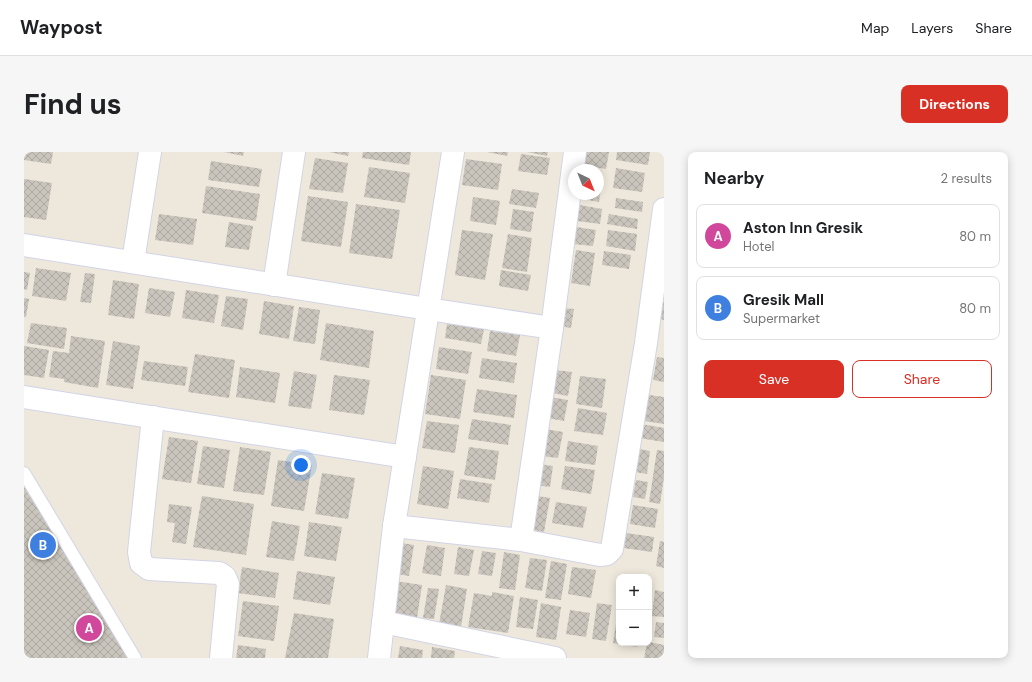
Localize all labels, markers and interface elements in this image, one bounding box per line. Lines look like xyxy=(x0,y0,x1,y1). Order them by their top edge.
text: Waypost xyxy=(20,15,103,40)
text: Map xyxy=(861,19,889,37)
text: Layers xyxy=(911,19,953,37)
text: Share xyxy=(975,19,1012,37)
button: Directions xyxy=(901,85,1008,123)
text: Find us xyxy=(24,86,122,123)
north arrow xyxy=(568,164,604,200)
text: Nearby xyxy=(704,167,764,189)
text: 2 results xyxy=(941,170,992,187)
text: Aston Inn Gresik xyxy=(743,218,863,238)
text: A xyxy=(713,228,723,245)
text: 80 m xyxy=(959,228,991,245)
text: Hotel xyxy=(743,238,775,255)
text: Gresik Mall xyxy=(743,290,824,310)
text: B xyxy=(714,300,722,317)
text: 80 m xyxy=(959,300,991,317)
text: Supermarket xyxy=(743,310,820,327)
button: Save xyxy=(704,360,844,398)
button: Share xyxy=(852,360,992,398)
your location xyxy=(291,455,311,475)
pin: B xyxy=(30,530,56,560)
map controls xyxy=(616,574,652,646)
button: + xyxy=(616,574,652,610)
button: − xyxy=(616,610,652,646)
pin: A xyxy=(76,613,102,643)

